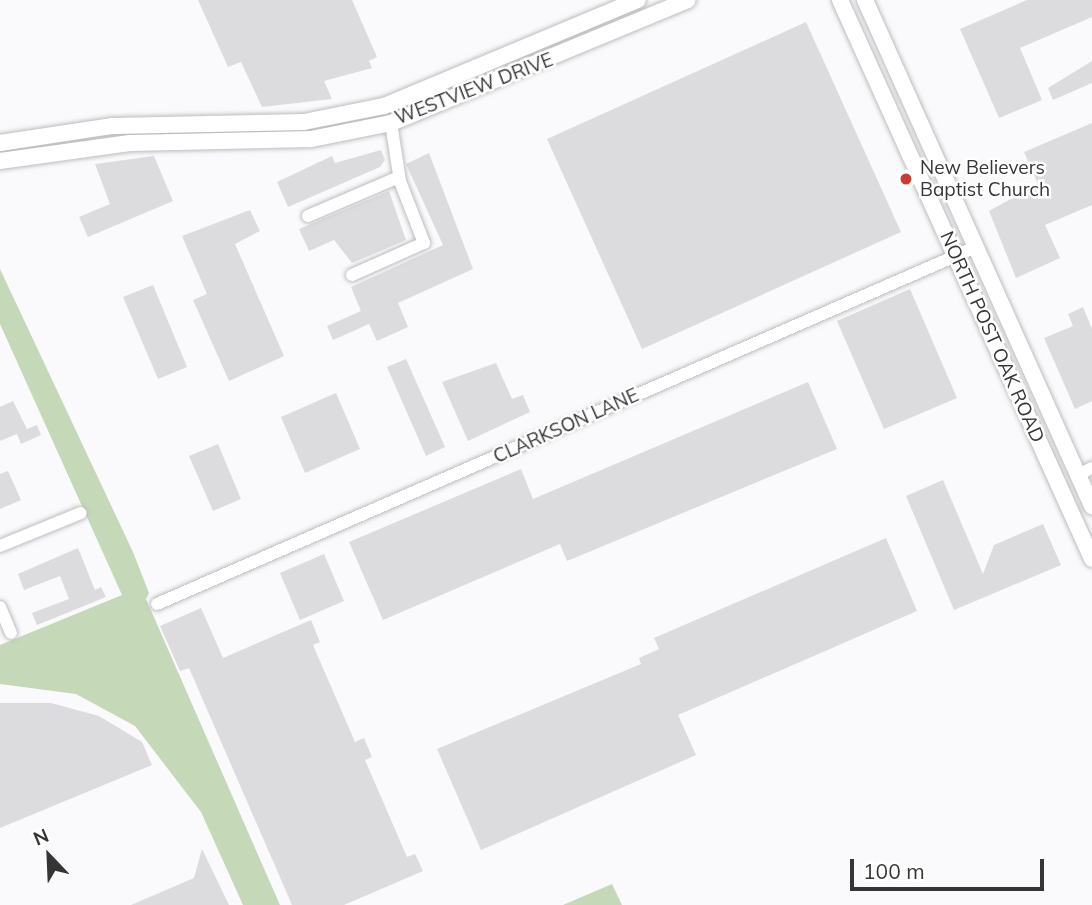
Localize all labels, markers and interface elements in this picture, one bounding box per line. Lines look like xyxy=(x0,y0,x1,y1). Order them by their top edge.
street label: WESTVIEW DRIVE xyxy=(392,48,556,130)
place label: New Believers Baptist Church xyxy=(920,157,1050,201)
marker: New Believers Baptist Church xyxy=(898,171,914,187)
street label: NORTH POST OAK ROAD xyxy=(935,228,1049,446)
street label: CLARKSON LANE xyxy=(490,384,642,468)
north arrow xyxy=(14,821,84,891)
text: N xyxy=(29,823,52,851)
scale bar xyxy=(854,846,1048,890)
text: 100 m xyxy=(863,858,925,884)

